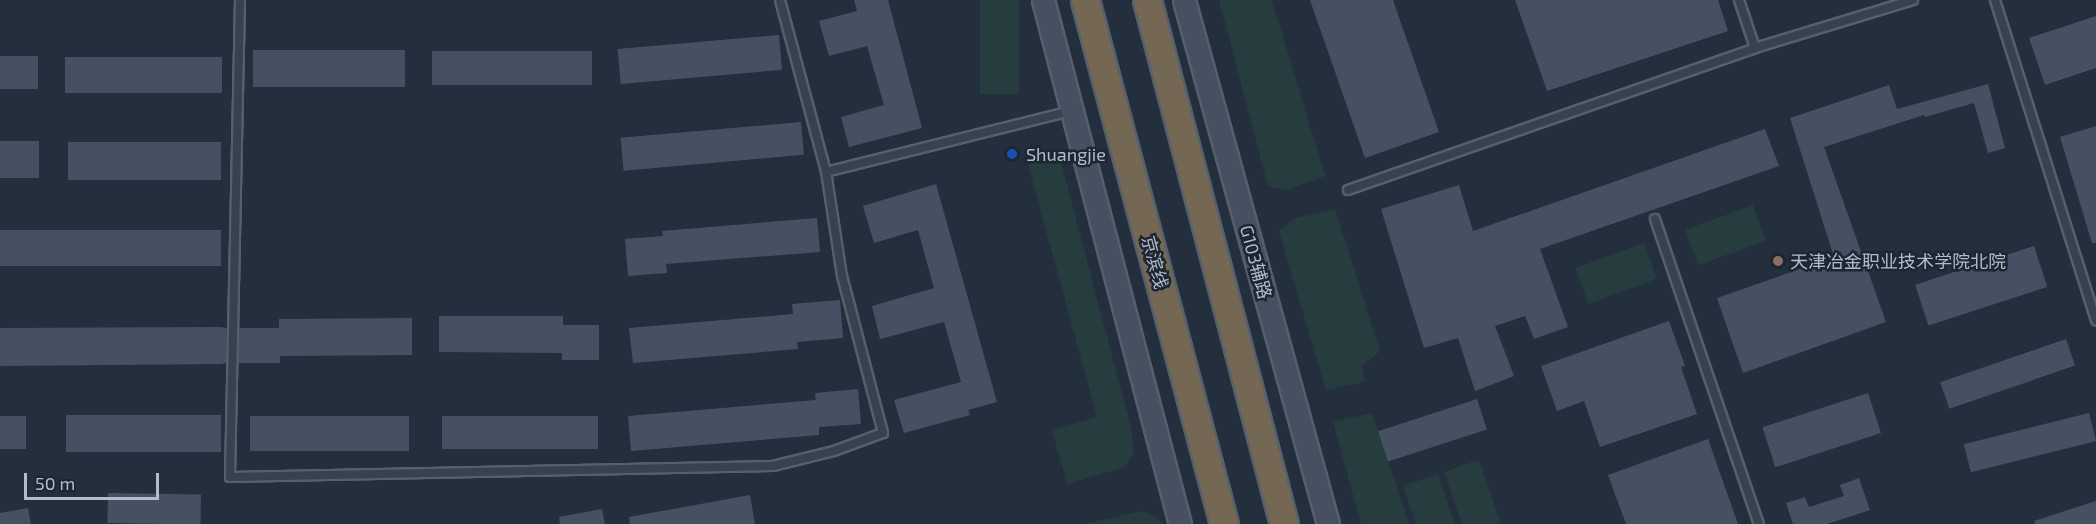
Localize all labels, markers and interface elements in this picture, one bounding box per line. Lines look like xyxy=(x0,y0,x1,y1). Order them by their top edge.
place label: Shuangjie xyxy=(1026,143,1106,165)
marker: Shuangjie xyxy=(1003,145,1021,163)
street label: G103辅路 xyxy=(1236,223,1276,301)
street label: 京滨线 xyxy=(1138,233,1172,291)
place label: 天津冶金职业技术学院北院 xyxy=(1790,250,2006,272)
marker: 天津冶金职业技术学院北院 xyxy=(1771,254,1785,268)
scale bar xyxy=(27,461,162,499)
text: 50 m xyxy=(35,472,75,494)

